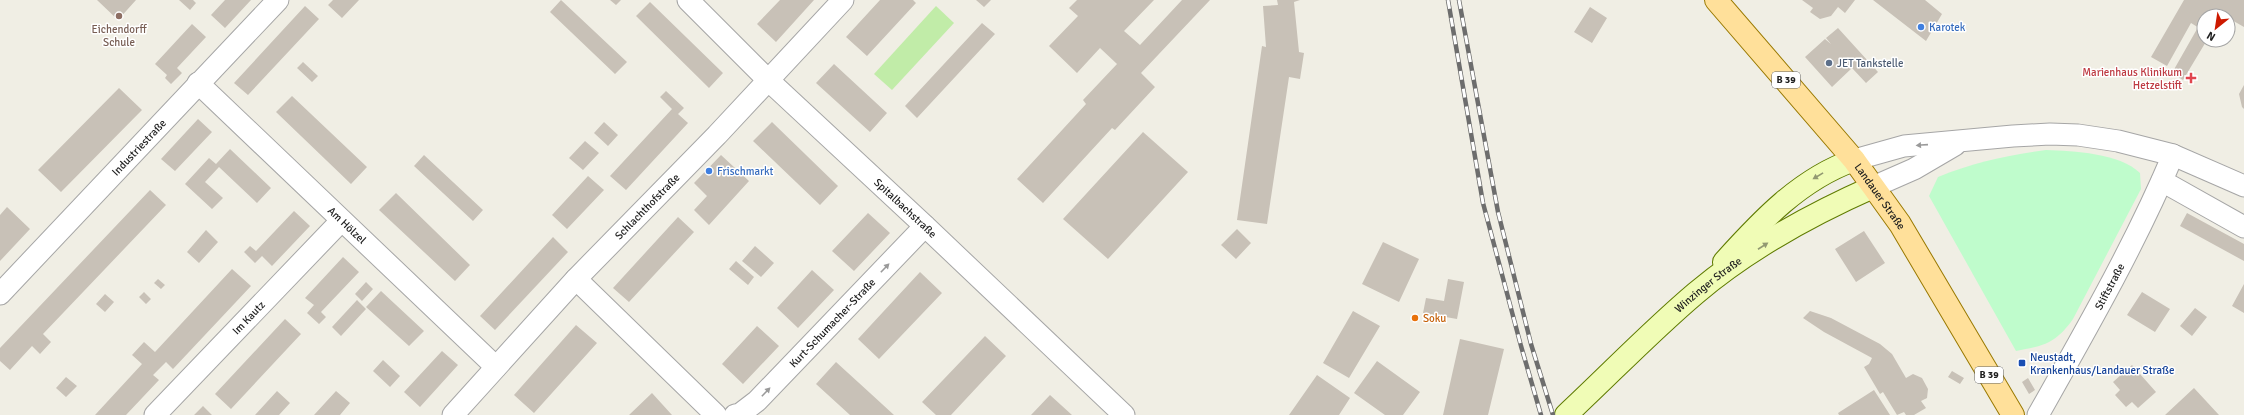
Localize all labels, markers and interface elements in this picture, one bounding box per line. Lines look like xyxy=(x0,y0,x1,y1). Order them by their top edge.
north arrow xyxy=(2196,8,2236,48)
marker: Eichendorff Schule xyxy=(114,11,124,21)
place label: Karotek xyxy=(1929,21,1966,34)
marker: Karotek xyxy=(1916,22,1926,32)
place label: Eichendorff Schule xyxy=(92,23,147,49)
text: N xyxy=(2205,29,2218,44)
place label: JET Tankstelle xyxy=(1837,57,1904,70)
marker: JET Tankstelle xyxy=(1824,58,1834,68)
place label: Marienhaus Klinikum Hetzelstift xyxy=(2082,66,2182,92)
road number: B 39 xyxy=(1772,72,1800,88)
marker: Marienhaus Klinikum Hetzelstift xyxy=(2185,72,2197,84)
street label: Industriestraße xyxy=(109,116,169,178)
one-way arrow xyxy=(1916,141,1928,148)
street label: Landauer Straße xyxy=(1852,161,1908,232)
place label: Frischmarkt xyxy=(717,165,774,178)
marker: Frischmarkt xyxy=(704,166,714,176)
street label: Schlachthofstraße xyxy=(612,171,682,242)
one-way arrow xyxy=(1813,172,1823,180)
street label: Spitalbachstraße xyxy=(872,176,940,240)
street label: Am Hölzel xyxy=(325,204,369,246)
one-way arrow xyxy=(1758,242,1768,250)
street label: Winzinger Straße xyxy=(1672,254,1744,315)
street label: Stiftstraße xyxy=(2092,261,2127,312)
one-way arrow xyxy=(880,263,890,273)
street label: Kurt-Schumacher-Straße xyxy=(786,275,878,370)
street label: Im Kautz xyxy=(229,298,268,337)
place label: Soku xyxy=(1423,312,1446,325)
marker: Soku xyxy=(1410,313,1420,323)
place label: Neustadt, Krankenhaus/Landauer Straße xyxy=(2030,351,2174,377)
marker: Neustadt, Krankenhaus/Landauer Straße xyxy=(2017,358,2027,368)
road number: B 39 xyxy=(1975,367,2003,383)
one-way arrow xyxy=(761,387,771,397)

